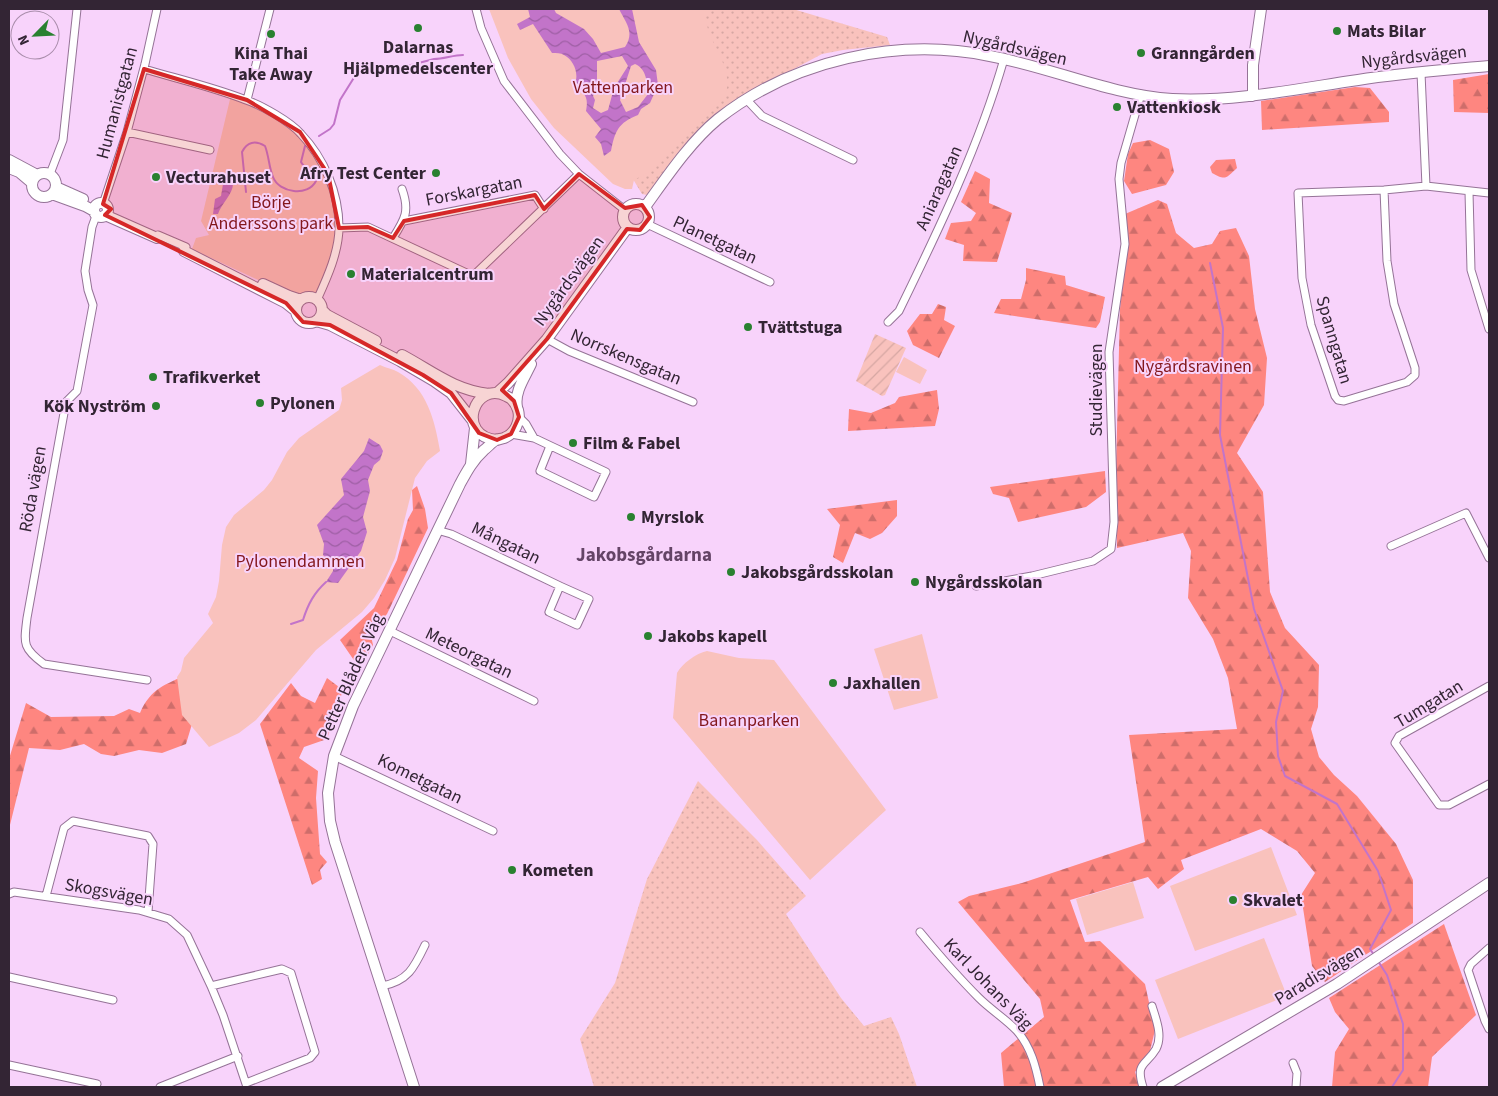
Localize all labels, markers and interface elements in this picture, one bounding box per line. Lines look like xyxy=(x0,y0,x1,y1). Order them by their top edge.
north arrow xyxy=(10,10,60,60)
place label: Mats Bilar xyxy=(1347,19,1427,44)
marker: Dalarnas Hjälpmedelscenter xyxy=(412,22,424,34)
street label: Nygårdsvägen xyxy=(960,24,1070,72)
marker: Mats Bilar xyxy=(1331,25,1343,37)
marker: Kina Thai Take Away xyxy=(265,28,277,40)
text: N xyxy=(13,32,35,48)
place label: Dalarnas Hjälpmedelscenter xyxy=(343,35,494,81)
street label: Nygårdsvägen xyxy=(1360,39,1468,75)
place label: Kina Thai Take Away xyxy=(229,41,313,87)
place label: Granngården xyxy=(1151,41,1255,66)
street label: Humanistgatan xyxy=(90,44,144,162)
marker: Granngården xyxy=(1135,47,1147,59)
park label: Vattenparken xyxy=(573,75,673,100)
place label: Vattenkiosk xyxy=(1126,95,1221,120)
marker: Vattenkiosk xyxy=(1111,101,1123,113)
street label: Aniaragatan xyxy=(909,142,969,234)
place label: Afry Test Center xyxy=(299,161,427,186)
place label: Vecturahuset xyxy=(165,165,271,190)
marker: Afry Test Center xyxy=(430,167,442,179)
street label: Forskargatan xyxy=(423,169,525,213)
marker: Vecturahuset xyxy=(150,171,162,183)
park label: Börje Anderssons park xyxy=(209,190,333,236)
street label: Planetgatan xyxy=(669,210,761,270)
street label: Nygårdsvägen xyxy=(528,231,610,331)
place label: Materialcentrum xyxy=(361,262,494,287)
marker: Materialcentrum xyxy=(345,268,357,280)
street label: Spanngatan xyxy=(1310,293,1358,387)
place label: Tvättstuga xyxy=(758,315,843,340)
marker: Tvättstuga xyxy=(742,321,754,333)
street label: Norrskensgatan xyxy=(567,322,685,392)
street label: Studievägen xyxy=(1084,343,1109,437)
park label: Nygårdsravinen xyxy=(1134,354,1252,379)
place label: Trafikverket xyxy=(163,365,261,390)
marker: Trafikverket xyxy=(147,371,159,383)
place label: Pylonen xyxy=(270,391,335,416)
place label: Kök Nyström xyxy=(44,394,146,419)
marker: Pylonen xyxy=(254,397,266,409)
marker: Kök Nyström xyxy=(150,400,162,412)
place label: Film & Fabel xyxy=(583,431,680,456)
marker: Film & Fabel xyxy=(567,437,579,449)
street label: Röda vägen xyxy=(13,444,53,534)
place label: Myrslok xyxy=(641,505,704,530)
marker: Myrslok xyxy=(625,511,637,523)
street label: Mångatan xyxy=(467,515,545,571)
district label: Jakobsgårdarna xyxy=(576,542,712,569)
park label: Pylonendammen xyxy=(235,549,365,574)
place label: Jakobsgårdsskolan xyxy=(741,560,893,585)
marker: Jakobsgårdsskolan xyxy=(725,566,737,578)
place label: Nygårdsskolan xyxy=(925,570,1043,595)
marker: Nygårdsskolan xyxy=(909,576,921,588)
street label: Petter Blåders Väg xyxy=(312,610,390,744)
street label: Meteorgatan xyxy=(421,621,517,685)
place label: Jakobs kapell xyxy=(658,624,767,649)
marker: Jakobs kapell xyxy=(642,630,654,642)
place label: Jaxhallen xyxy=(843,671,921,696)
street label: Tumgatan xyxy=(1390,674,1468,734)
marker: Jaxhallen xyxy=(827,677,839,689)
park label: Bananparken xyxy=(699,708,799,733)
street label: Kometgatan xyxy=(373,748,467,810)
place label: Kometen xyxy=(522,858,594,883)
marker: Kometen xyxy=(506,864,518,876)
street label: Skogsvägen xyxy=(63,872,155,912)
place label: Skvalet xyxy=(1243,888,1303,913)
marker: Skvalet xyxy=(1227,894,1239,906)
street label: Karl Johans Väg xyxy=(938,932,1038,1036)
street label: Paradisvägen xyxy=(1270,939,1368,1011)

